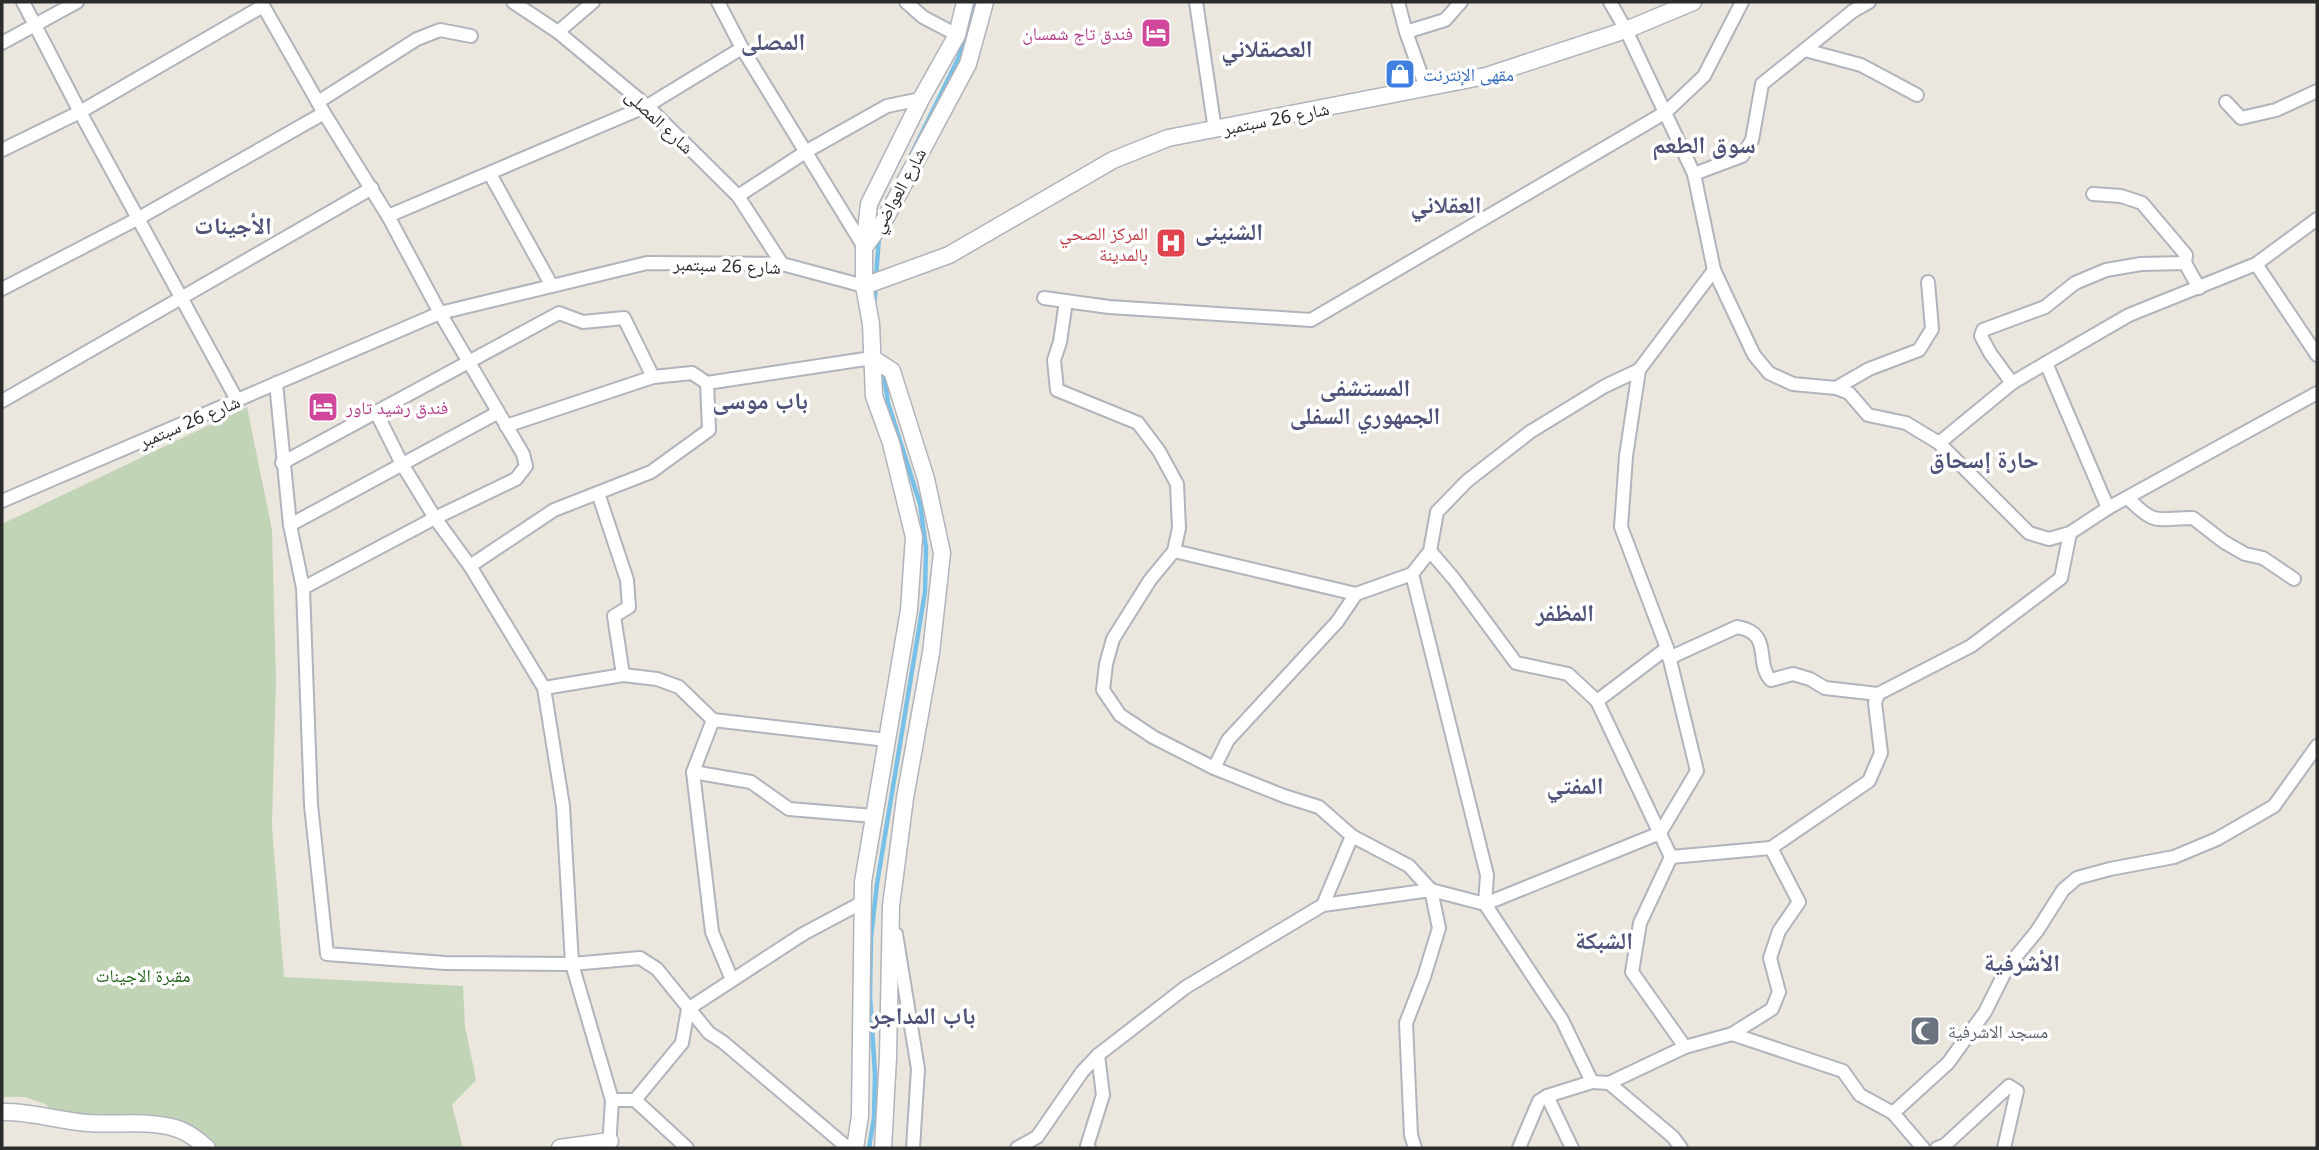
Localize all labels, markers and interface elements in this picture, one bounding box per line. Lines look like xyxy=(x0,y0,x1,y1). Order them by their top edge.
hotel icon: فندق تاج شمسان xyxy=(1139,16,1173,50)
place label: فندق تاج شمسان xyxy=(1022,21,1133,46)
district label: المصلى xyxy=(741,24,805,57)
district label: العصقلاني xyxy=(1221,31,1313,67)
shop icon: مقهى الإنترنت xyxy=(1383,57,1417,91)
place label: مقهى الإنترنت xyxy=(1423,62,1514,86)
street label: شارع المصلى xyxy=(621,83,699,159)
street label: شارع 26 سبتمبر xyxy=(1220,96,1331,140)
district label: سوق الطعم xyxy=(1652,127,1756,161)
street label: شارع العواضي xyxy=(865,143,934,239)
district label: العقلاني xyxy=(1411,187,1481,223)
district label: الأجينات xyxy=(194,208,272,241)
district label: الشنينى xyxy=(1195,214,1263,247)
place label: المركز الصحي بالمدينة xyxy=(1059,221,1148,266)
hospital icon: المركز الصحي بالمدينة xyxy=(1154,226,1188,260)
street label: شارع 26 سبتمبر xyxy=(672,251,781,279)
district label: المستشفى الجمهوري السفلى xyxy=(1290,370,1440,434)
district label: باب موسى xyxy=(712,383,808,416)
street label: شارع 26 سبتمبر xyxy=(134,389,243,453)
hotel icon: فندق رشيد تاور xyxy=(306,390,340,424)
place label: فندق رشيد تاور xyxy=(345,395,448,419)
district label: حارة إسحاق xyxy=(1929,442,2039,475)
district label: المظفر xyxy=(1535,595,1594,628)
district label: المفتي xyxy=(1546,768,1604,804)
district label: الشبكة xyxy=(1575,923,1633,956)
district label: الأشرفية xyxy=(1984,945,2060,978)
park label: مقبرة الاجينات xyxy=(96,963,190,987)
district label: باب المداجر xyxy=(870,998,975,1031)
mosque icon: مسجد الاشرفية xyxy=(1908,1014,1942,1048)
place label: مسجد الاشرفية xyxy=(1948,1019,2048,1043)

